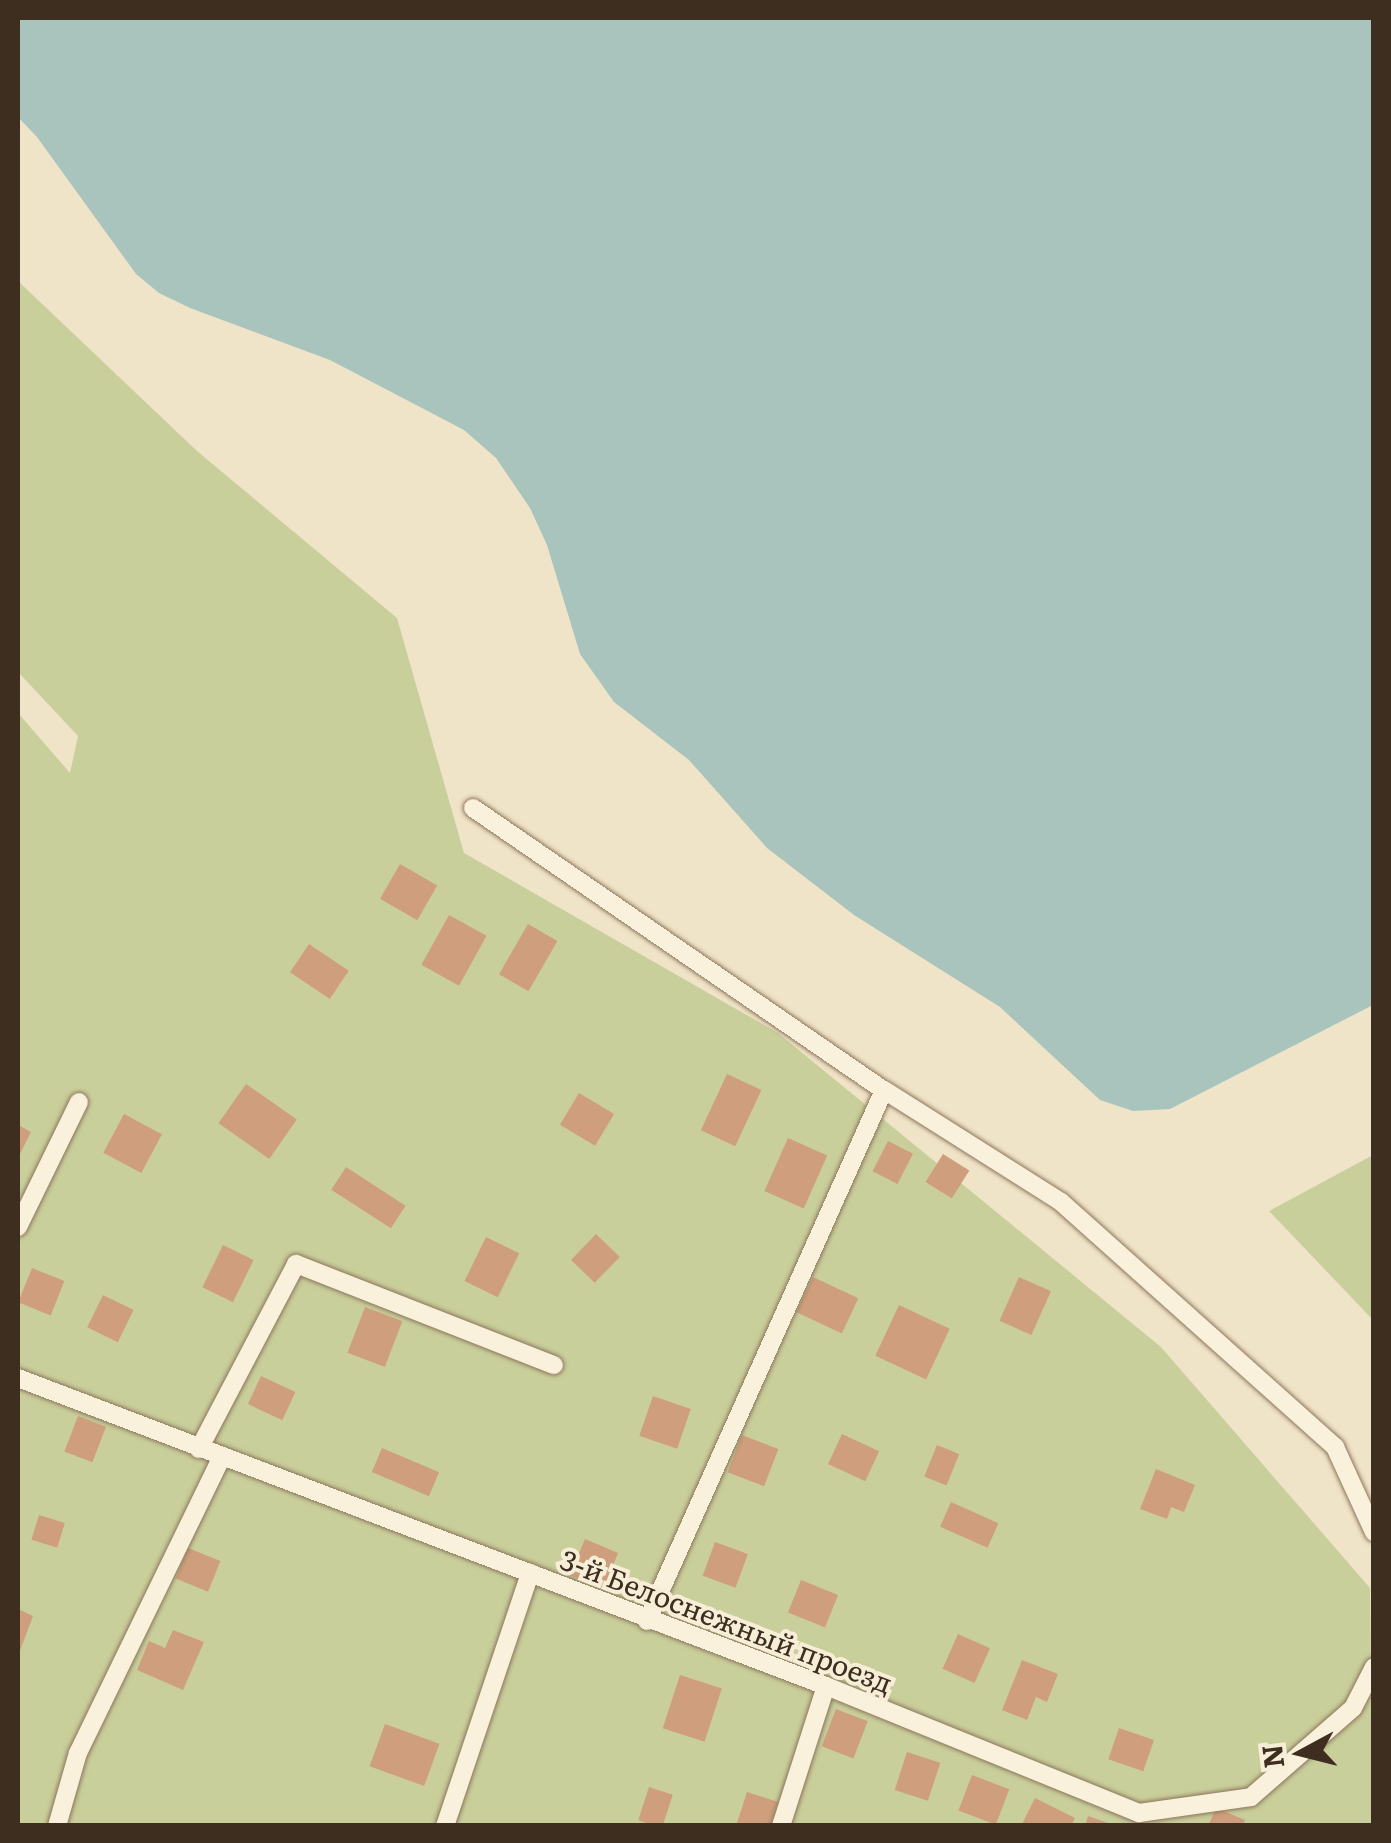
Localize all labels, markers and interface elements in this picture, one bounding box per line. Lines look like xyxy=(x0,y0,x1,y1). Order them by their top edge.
street label: 3-й Белоснежный проезд xyxy=(556,1541,898,1699)
north arrow xyxy=(1251,1703,1351,1803)
text: N xyxy=(1249,1742,1293,1771)

